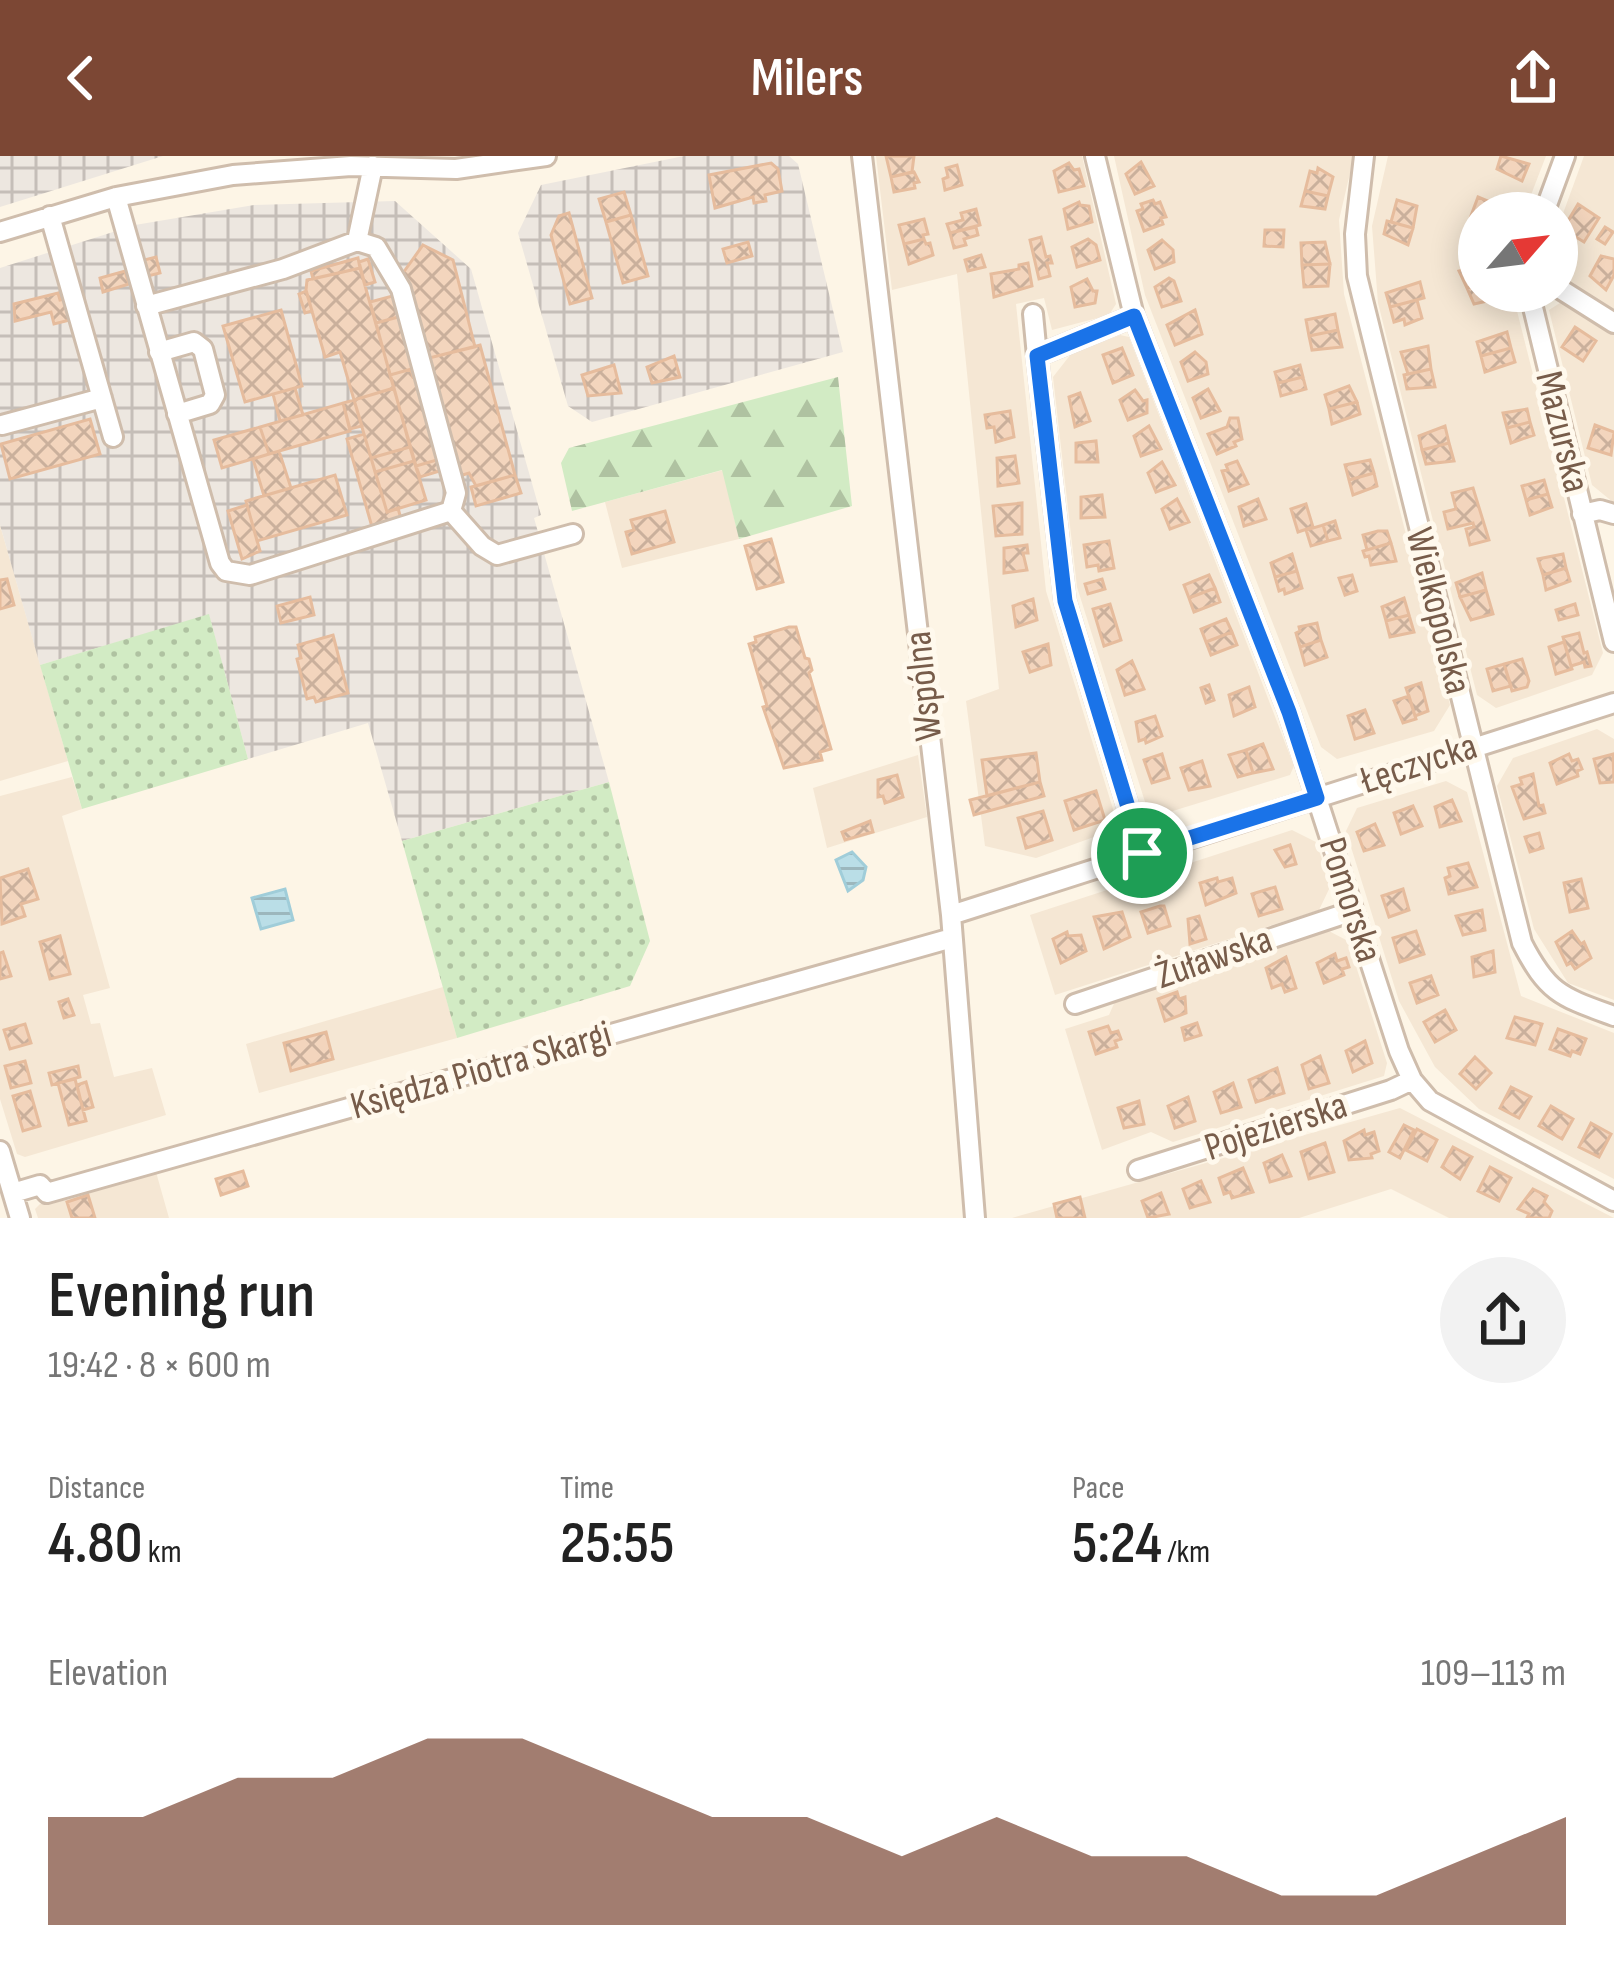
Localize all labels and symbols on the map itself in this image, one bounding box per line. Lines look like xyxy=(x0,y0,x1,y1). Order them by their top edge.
north arrow xyxy=(1458,192,1578,312)
street label: Mazurska xyxy=(1524,367,1600,497)
street label: Wielkopolska xyxy=(1395,523,1481,699)
street label: Wspólna xyxy=(895,629,953,743)
street label: Łęczycka xyxy=(1354,723,1483,805)
pin xyxy=(1091,802,1193,904)
street label: Pomorska xyxy=(1308,832,1392,968)
street label: Żuławska xyxy=(1150,916,1278,1000)
street label: Księdza Piotra Skargi xyxy=(345,1011,617,1131)
street label: Pojezierska xyxy=(1199,1082,1353,1172)

